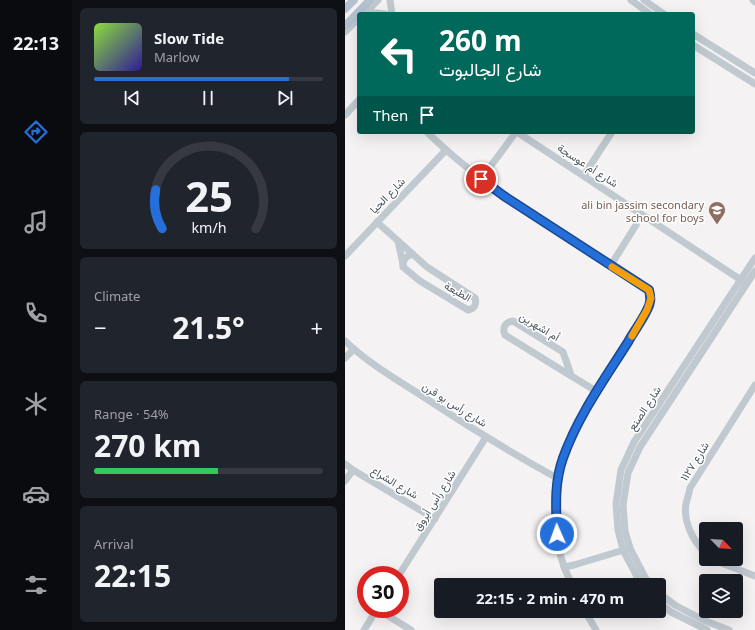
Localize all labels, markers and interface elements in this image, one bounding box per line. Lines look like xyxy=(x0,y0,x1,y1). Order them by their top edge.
text: 260 m xyxy=(439,21,522,59)
text: Slow Tide xyxy=(154,28,224,48)
icon: left xyxy=(373,28,425,80)
text: 22:13 xyxy=(13,31,59,55)
text: Marlow xyxy=(154,48,200,66)
text: شارع الجالبوت xyxy=(439,57,541,81)
icon: previous xyxy=(121,87,143,109)
icon: pause xyxy=(197,87,219,109)
icon: next xyxy=(274,87,296,109)
icon: arrive xyxy=(416,104,438,126)
text: Then xyxy=(373,105,408,125)
icon: directions xyxy=(22,118,50,146)
street label: شارع أم عوسجة xyxy=(554,140,621,191)
pin xyxy=(464,162,498,196)
text: 25 xyxy=(185,167,232,223)
icon: arrive xyxy=(470,168,492,190)
street label: شارع الحيا xyxy=(366,173,409,217)
place label: ali bin jassim secondary school for boys xyxy=(581,197,704,225)
school or university icon: ali bin jassim secondary school for boys xyxy=(707,200,727,225)
icon: music xyxy=(22,208,50,236)
text: km/h xyxy=(191,217,226,236)
street label: الطبعة xyxy=(442,277,474,305)
text: Climate xyxy=(94,287,140,305)
icon: phone xyxy=(22,299,50,327)
text: 21.5° xyxy=(172,307,245,348)
street label: أم اشهرين xyxy=(516,308,563,345)
text: − xyxy=(94,312,107,342)
text: + xyxy=(310,312,323,342)
street label: شارع رأس بو قرن xyxy=(419,378,491,431)
street label: شارع الصنع xyxy=(624,382,665,434)
icon: climate xyxy=(22,390,50,418)
text: Range · 54% xyxy=(94,405,169,423)
text: 270 km xyxy=(94,425,201,466)
street label: شارع ١١٢٧ xyxy=(676,438,713,484)
street label: شارع الشراع xyxy=(368,462,422,503)
street label: شارع رأس أبروق xyxy=(409,467,460,534)
icon: car xyxy=(22,480,50,508)
position arrow xyxy=(536,513,578,555)
north arrow xyxy=(699,522,743,566)
map controls xyxy=(699,522,743,618)
text: Arrival xyxy=(94,535,134,553)
text: 22:15 xyxy=(94,555,171,596)
speed limit sign: 30 xyxy=(357,566,409,618)
icon: filters xyxy=(22,571,50,599)
button: layers xyxy=(699,574,743,618)
text: 22:15 · 2 min · 470 m xyxy=(476,588,624,608)

